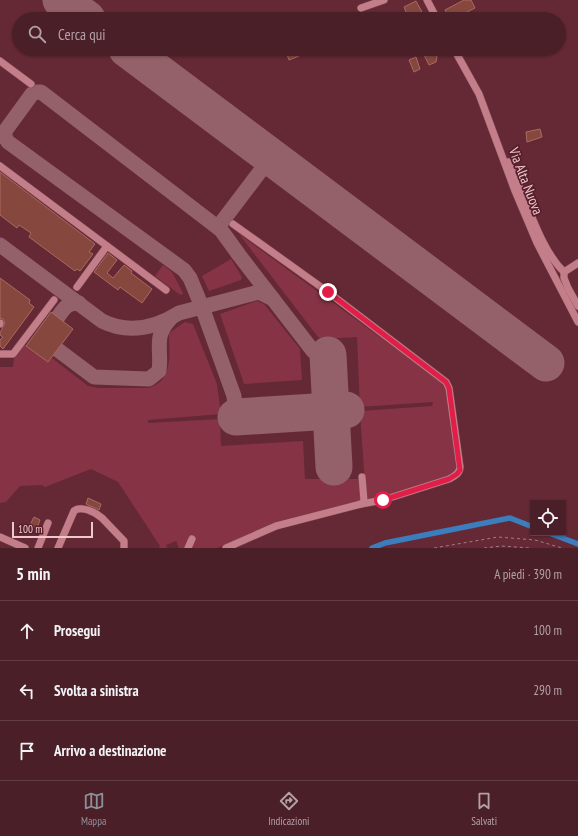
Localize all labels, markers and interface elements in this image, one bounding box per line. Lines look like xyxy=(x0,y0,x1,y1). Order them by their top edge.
search box xyxy=(12,12,566,56)
icon: search xyxy=(26,23,48,45)
text: Cerca qui xyxy=(58,25,106,44)
street label: Via Alta Nuova xyxy=(505,144,547,217)
route end xyxy=(319,283,337,301)
route start xyxy=(374,491,392,509)
map controls xyxy=(530,500,566,536)
button: locate xyxy=(530,500,566,536)
scale bar xyxy=(12,520,93,539)
text: 100 m xyxy=(18,522,42,536)
text: 5 min xyxy=(16,563,50,585)
text: A piedi · 390 m xyxy=(494,566,562,583)
icon: ahead xyxy=(16,620,38,642)
text: Prosegui xyxy=(54,621,100,640)
text: 100 m xyxy=(533,622,562,639)
icon: left xyxy=(16,680,38,702)
text: Svolta a sinistra xyxy=(54,681,139,700)
text: 290 m xyxy=(533,682,562,699)
icon: arrive xyxy=(16,740,38,762)
text: Arrivo a destinazione xyxy=(54,741,167,760)
tab: Mappa xyxy=(81,790,106,828)
tab: Indicazioni xyxy=(268,790,309,828)
tab: Salvati xyxy=(471,790,497,828)

